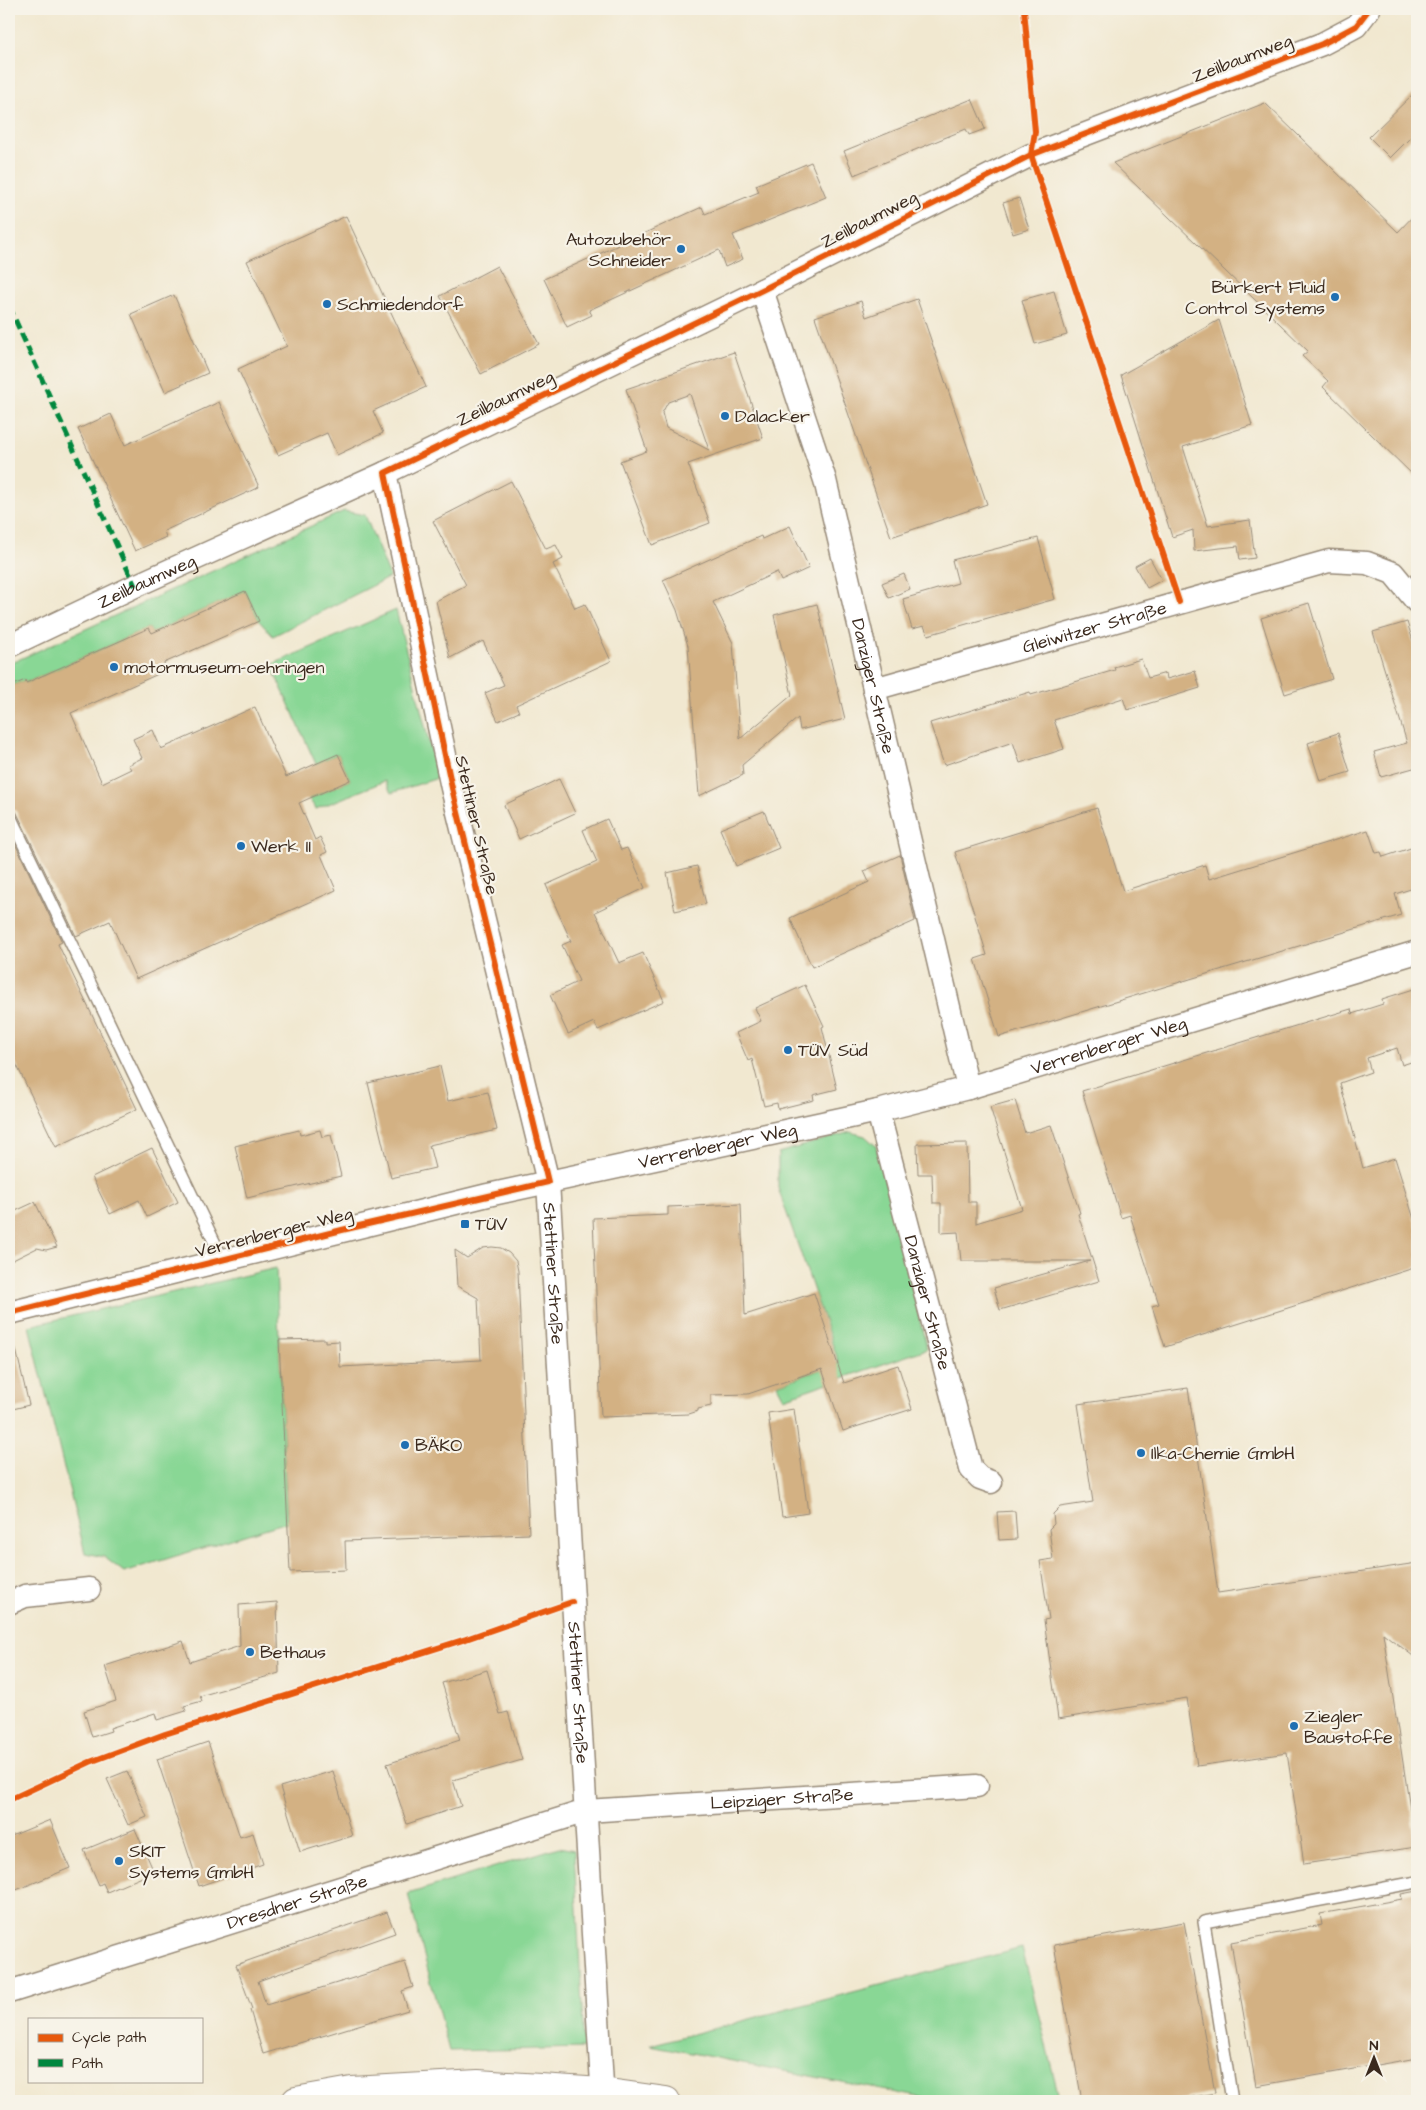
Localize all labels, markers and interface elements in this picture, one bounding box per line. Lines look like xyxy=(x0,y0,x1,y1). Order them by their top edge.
street label: Zeilbaumweg xyxy=(1188,28,1296,90)
street label: Zeilbaumweg xyxy=(817,184,922,255)
place label: Autozubehör Schneider xyxy=(566,227,671,273)
marker: Autozubehör Schneider xyxy=(675,243,687,255)
place label: Bürkert Fluid Control Systems xyxy=(1185,275,1325,322)
marker: Bürkert Fluid Control Systems xyxy=(1329,291,1341,303)
place label: Schmiedendorf xyxy=(337,292,464,317)
marker: Schmiedendorf xyxy=(321,298,333,310)
street label: Zeilbaumweg xyxy=(452,364,559,434)
place label: Dalacker xyxy=(735,404,810,429)
marker: Dalacker xyxy=(719,410,731,422)
street label: Zeilbaumweg xyxy=(93,548,200,615)
street label: Gleiwitzer Straße xyxy=(1020,595,1170,660)
street label: Danziger Straße xyxy=(845,616,901,757)
place label: motormuseum-oehringen xyxy=(124,655,325,681)
marker: motormuseum-oehringen xyxy=(108,661,120,673)
street label: Stettiner Straße xyxy=(448,753,505,897)
place label: Werk II xyxy=(251,834,311,859)
marker: Werk II xyxy=(235,840,247,852)
street label: Verrenberger Weg xyxy=(1028,1011,1190,1081)
place label: TÜV Süd xyxy=(798,1038,868,1063)
marker: TÜV Süd xyxy=(782,1044,794,1056)
street label: Verrenberger Weg xyxy=(636,1117,799,1175)
street label: Verrenberger Weg xyxy=(193,1201,356,1265)
street label: Stettiner Straße xyxy=(536,1202,570,1345)
place label: TÜV xyxy=(475,1212,508,1237)
marker: TÜV xyxy=(459,1218,471,1230)
street label: Danziger Straße xyxy=(898,1233,957,1373)
place label: BÄKO xyxy=(415,1433,462,1458)
marker: BÄKO xyxy=(399,1439,411,1451)
place label: Ilka-Chemie GmbH xyxy=(1151,1441,1295,1466)
marker: Ilka-Chemie GmbH xyxy=(1135,1447,1147,1459)
street label: Stettiner Straße xyxy=(561,1621,595,1765)
place label: Bethaus xyxy=(260,1640,326,1665)
marker: Bethaus xyxy=(244,1646,256,1658)
place label: Ziegler Baustoffe xyxy=(1304,1704,1393,1750)
marker: Ziegler Baustoffe xyxy=(1288,1720,1300,1732)
street label: Leipziger Straße xyxy=(710,1782,854,1816)
place label: SKIT Systems GmbH xyxy=(129,1839,254,1886)
marker: SKIT Systems GmbH xyxy=(113,1855,125,1867)
street label: Dresdner Straße xyxy=(224,1868,371,1936)
legend xyxy=(28,2018,202,2082)
text: Cycle path xyxy=(72,2027,147,2049)
north arrow xyxy=(1348,2032,1398,2082)
text: N xyxy=(1370,2036,1379,2056)
text: Path xyxy=(72,2053,103,2074)

